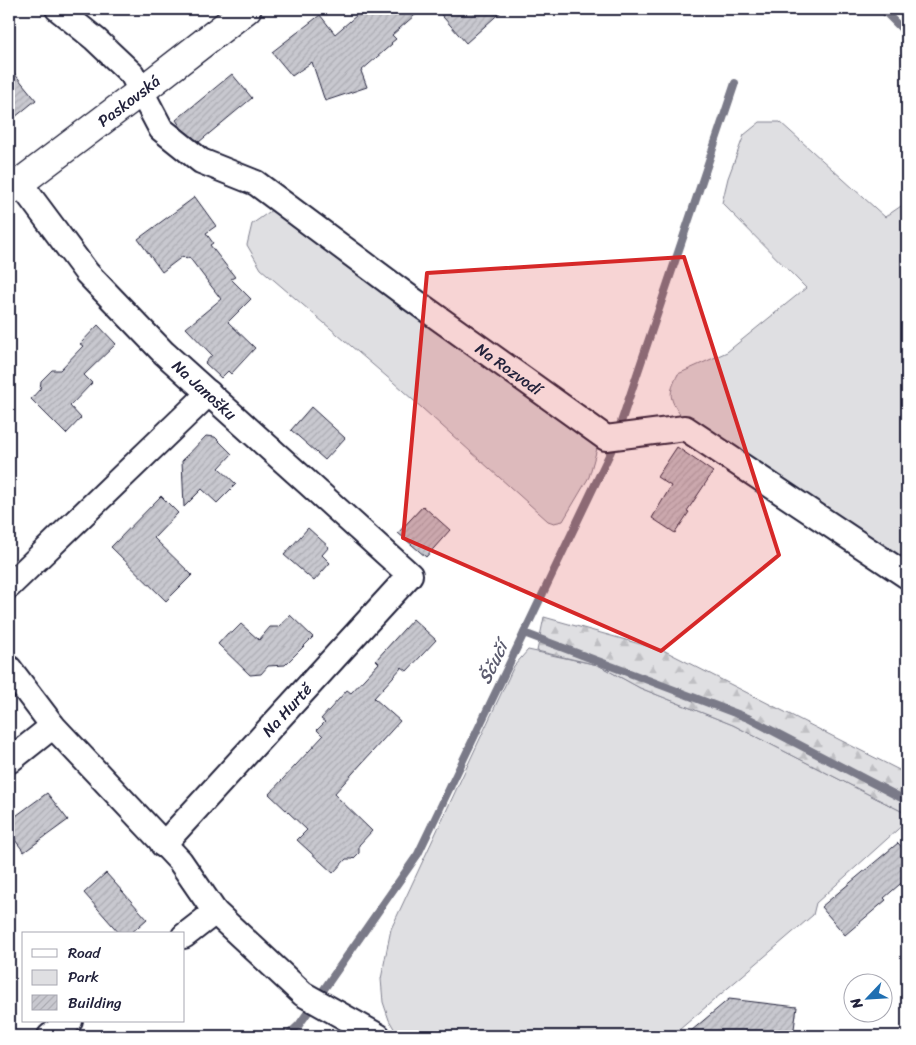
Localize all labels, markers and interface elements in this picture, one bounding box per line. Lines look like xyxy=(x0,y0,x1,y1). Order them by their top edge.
street label: Paskovská xyxy=(91,67,167,134)
street label: Na Rozvodí xyxy=(469,334,551,404)
street label: Na Janošku xyxy=(165,352,244,427)
water label: Ščučí xyxy=(469,632,519,690)
street label: Na Hurtě xyxy=(254,675,321,744)
legend xyxy=(22,932,185,1022)
text: Road xyxy=(68,940,101,966)
text: Park xyxy=(68,964,99,990)
north arrow xyxy=(844,972,894,1022)
text: Building xyxy=(68,990,122,1016)
text: N xyxy=(843,993,870,1014)

